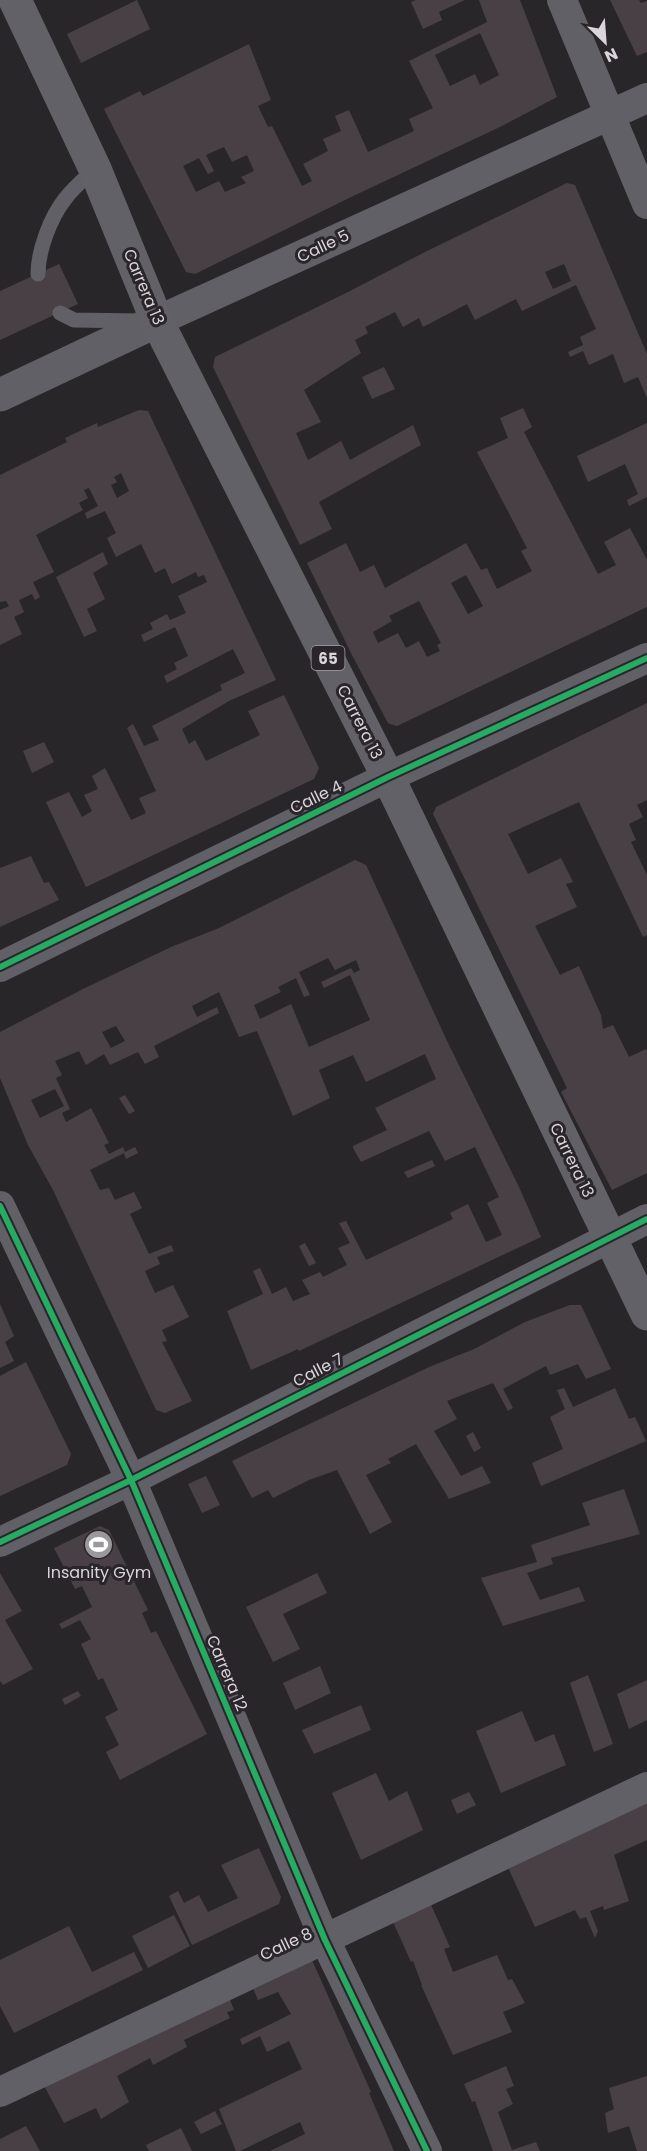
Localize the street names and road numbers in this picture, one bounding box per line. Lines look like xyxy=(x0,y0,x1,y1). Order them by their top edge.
street label: Calle 5 xyxy=(293,224,353,268)
street label: Carrera 13 xyxy=(118,245,170,329)
road number: 65 xyxy=(312,646,344,670)
street label: Carrera 13 xyxy=(331,681,389,763)
street label: Calle 4 xyxy=(286,775,346,819)
street label: Carrera 13 xyxy=(544,1119,600,1201)
street label: Calle 7 xyxy=(289,1347,347,1392)
street label: Carrera 12 xyxy=(201,1631,253,1715)
street label: Calle 8 xyxy=(256,1922,316,1966)

